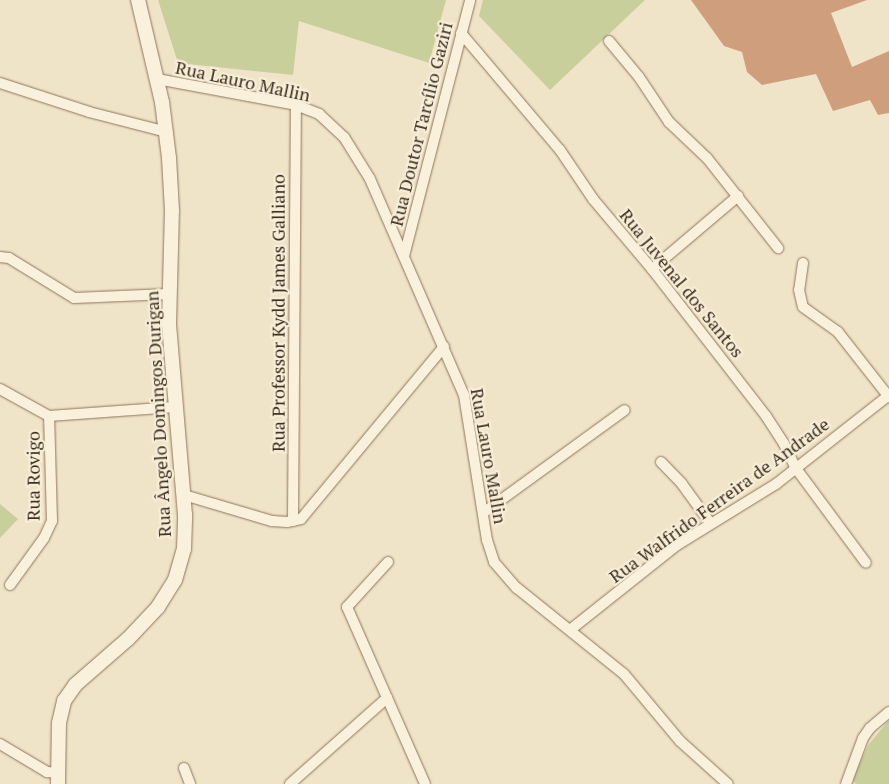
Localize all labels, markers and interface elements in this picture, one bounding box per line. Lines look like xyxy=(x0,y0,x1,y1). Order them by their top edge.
street label: Rua Doutor Tarcílio Gaziri xyxy=(385,20,457,228)
street label: Rua Lauro Mallin xyxy=(174,56,312,106)
street label: Rua Professor Kydd James Galliano xyxy=(267,174,289,452)
street label: Rua Juvenal dos Santos xyxy=(615,204,749,362)
street label: Rua Ângelo Domingos Durigan xyxy=(141,290,175,538)
street label: Rua Lauro Mallin xyxy=(466,386,512,526)
street label: Rua Walfrido Ferreira de Andrade xyxy=(605,413,833,587)
street label: Rua Rovigo xyxy=(22,431,44,521)

